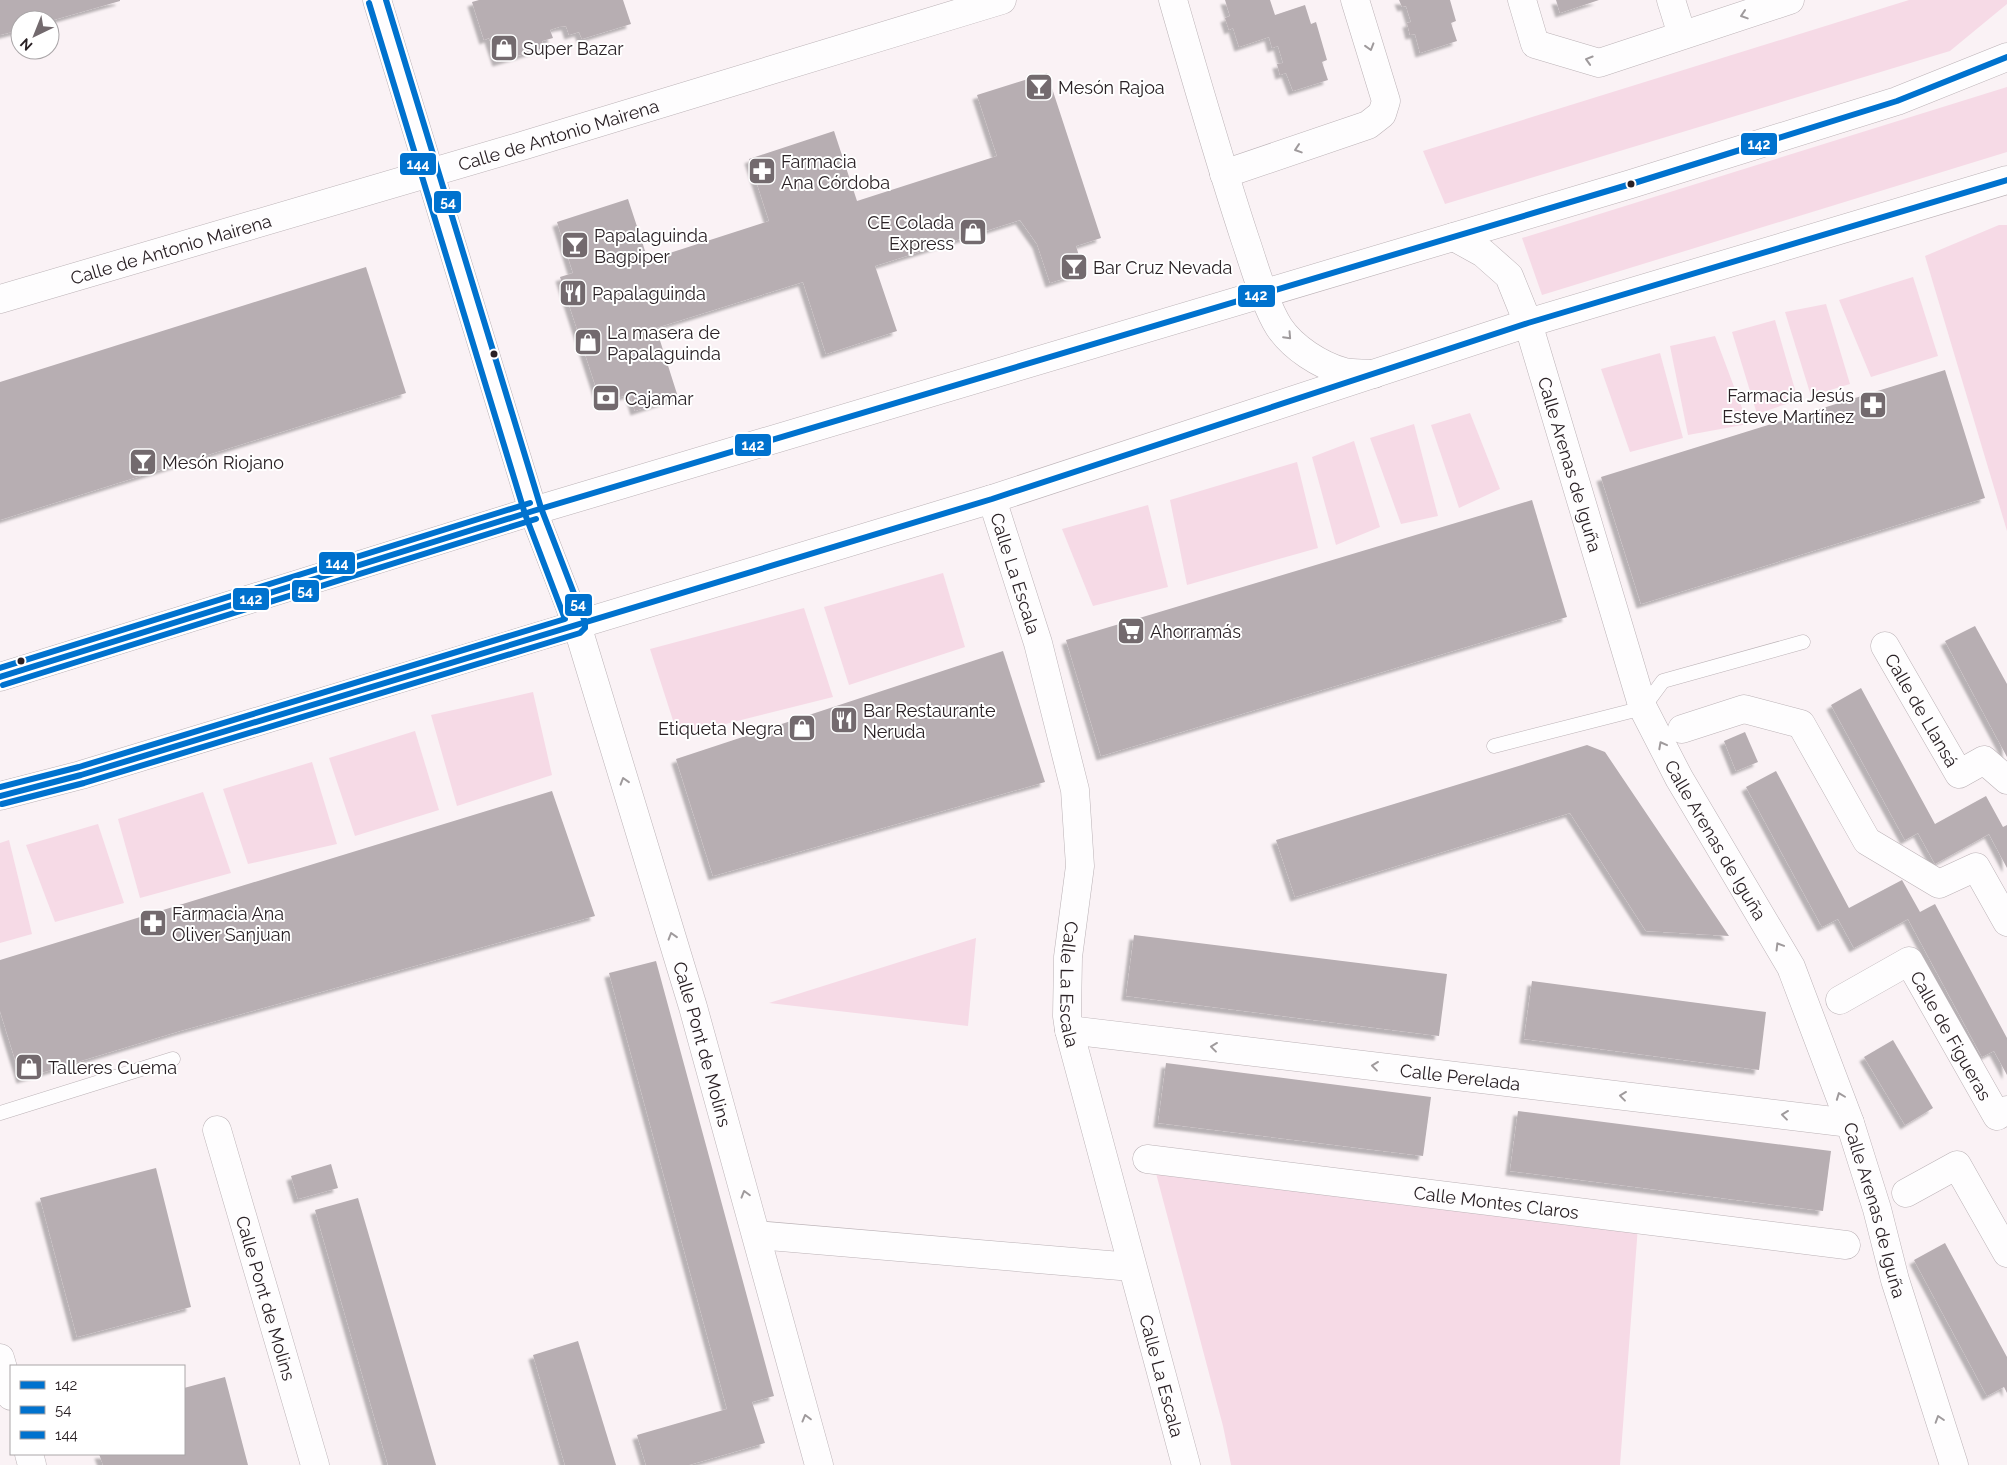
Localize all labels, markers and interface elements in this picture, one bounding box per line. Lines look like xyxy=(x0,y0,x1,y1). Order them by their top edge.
one-way arrow xyxy=(1740,9,1748,19)
north arrow xyxy=(10,10,60,60)
shop icon: Super Bazar xyxy=(489,33,519,63)
text: N xyxy=(17,35,35,54)
place label: Super Bazar xyxy=(523,38,624,59)
one-way arrow xyxy=(1364,42,1374,50)
one-way arrow xyxy=(1586,56,1594,66)
bar icon: Mesón Rajoa xyxy=(1024,72,1054,102)
place label: Mesón Rajoa xyxy=(1058,77,1165,98)
street label: Calle de Antonio Mairena xyxy=(456,95,661,175)
line badge: 142 xyxy=(1740,132,1778,156)
text: 142 xyxy=(1748,136,1771,152)
one-way arrow xyxy=(1294,143,1302,153)
place label: Farmacia Ana Córdoba xyxy=(781,151,890,193)
line badge: 144 xyxy=(399,152,437,176)
text: 144 xyxy=(407,156,429,172)
pharmacy icon: Farmacia Ana Córdoba xyxy=(747,156,777,186)
unlabelled marker xyxy=(1626,179,1636,189)
line badge: 54 xyxy=(433,190,462,214)
text: 54 xyxy=(440,194,456,210)
street label: Calle de Antonio Mairena xyxy=(68,210,274,288)
place label: CE Colada Express xyxy=(867,212,954,254)
shop icon: CE Colada Express xyxy=(958,217,988,247)
place label: Papalaguinda Bagpiper xyxy=(594,225,708,267)
bar icon: Papalaguinda Bagpiper xyxy=(560,230,590,260)
bar icon: Bar Cruz Nevada xyxy=(1059,252,1089,282)
place label: Bar Cruz Nevada xyxy=(1093,257,1232,278)
restaurant icon: Papalaguinda xyxy=(558,278,588,308)
place label: Papalaguinda xyxy=(592,283,706,304)
line badge: 142 xyxy=(1237,284,1276,308)
text: 142 xyxy=(1245,287,1268,303)
place label: La masera de Papalaguinda xyxy=(607,322,721,364)
shop icon: La masera de Papalaguinda xyxy=(573,327,603,357)
one-way arrow xyxy=(1282,331,1291,340)
unlabelled marker xyxy=(489,349,499,359)
street label: Calle Arenas de Iguña xyxy=(1534,374,1606,554)
bank icon: Cajamar xyxy=(591,383,621,413)
place label: Farmacia Jesús Esteve Martínez xyxy=(1722,385,1854,427)
place label: Cajamar xyxy=(625,388,694,409)
pharmacy icon: Farmacia Jesús Esteve Martínez xyxy=(1858,390,1888,420)
line badge: 142 xyxy=(734,433,772,457)
text: 142 xyxy=(742,437,765,453)
bar icon: Mesón Riojano xyxy=(128,447,158,477)
place label: Mesón Riojano xyxy=(162,452,284,473)
street label: Calle La Escala xyxy=(987,510,1045,637)
line badge: 144 xyxy=(318,551,356,575)
text: 144 xyxy=(326,555,348,571)
line badge: 54 xyxy=(291,579,320,603)
text: 54 xyxy=(297,583,313,599)
line badge: 142 xyxy=(232,587,270,611)
text: 142 xyxy=(240,591,263,607)
line badge: 54 xyxy=(564,593,593,617)
text: 54 xyxy=(570,596,586,612)
supermarket icon: Ahorramás xyxy=(1116,616,1146,646)
place label: Ahorramás xyxy=(1150,621,1241,642)
street label: Calle de Llansá xyxy=(1881,650,1963,771)
unlabelled marker xyxy=(16,656,26,666)
place label: Bar Restaurante Neruda xyxy=(863,700,996,742)
restaurant icon: Bar Restaurante Neruda xyxy=(829,705,859,735)
shop icon: Etiqueta Negra xyxy=(787,713,817,743)
place label: Etiqueta Negra xyxy=(658,718,783,739)
one-way arrow xyxy=(1658,741,1668,750)
street label: Calle Arenas de Iguña xyxy=(1661,756,1771,923)
one-way arrow xyxy=(620,777,630,785)
place label: Farmacia Ana Oliver Sanjuan xyxy=(172,903,291,945)
pharmacy icon: Farmacia Ana Oliver Sanjuan xyxy=(138,908,168,938)
street label: Calle La Escala xyxy=(1056,920,1084,1049)
one-way arrow xyxy=(667,933,677,941)
one-way arrow xyxy=(1775,942,1785,951)
street label: Calle Pont de Molins xyxy=(669,959,736,1129)
street label: Calle de Figueras xyxy=(1906,967,1996,1104)
one-way arrow xyxy=(1209,1042,1217,1053)
shop icon: Talleres Cuema xyxy=(14,1052,44,1082)
place label: Talleres Cuema xyxy=(48,1057,177,1078)
street label: Calle Perelada xyxy=(1399,1059,1522,1094)
one-way arrow xyxy=(1371,1061,1379,1072)
one-way arrow xyxy=(1619,1091,1627,1102)
one-way arrow xyxy=(1836,1092,1846,1101)
one-way arrow xyxy=(1780,1110,1788,1121)
street label: Calle Arenas de Iguña xyxy=(1840,1119,1910,1300)
street label: Calle Montes Claros xyxy=(1413,1181,1580,1223)
one-way arrow xyxy=(741,1190,751,1198)
street label: Calle Pont de Molins xyxy=(232,1213,300,1383)
street label: Calle La Escala xyxy=(1136,1312,1189,1439)
legend xyxy=(10,1365,185,1455)
text: 142 xyxy=(55,1376,78,1394)
text: 54 xyxy=(55,1401,71,1419)
one-way arrow xyxy=(801,1413,812,1422)
one-way arrow xyxy=(1935,1415,1945,1423)
text: 144 xyxy=(55,1426,78,1444)

